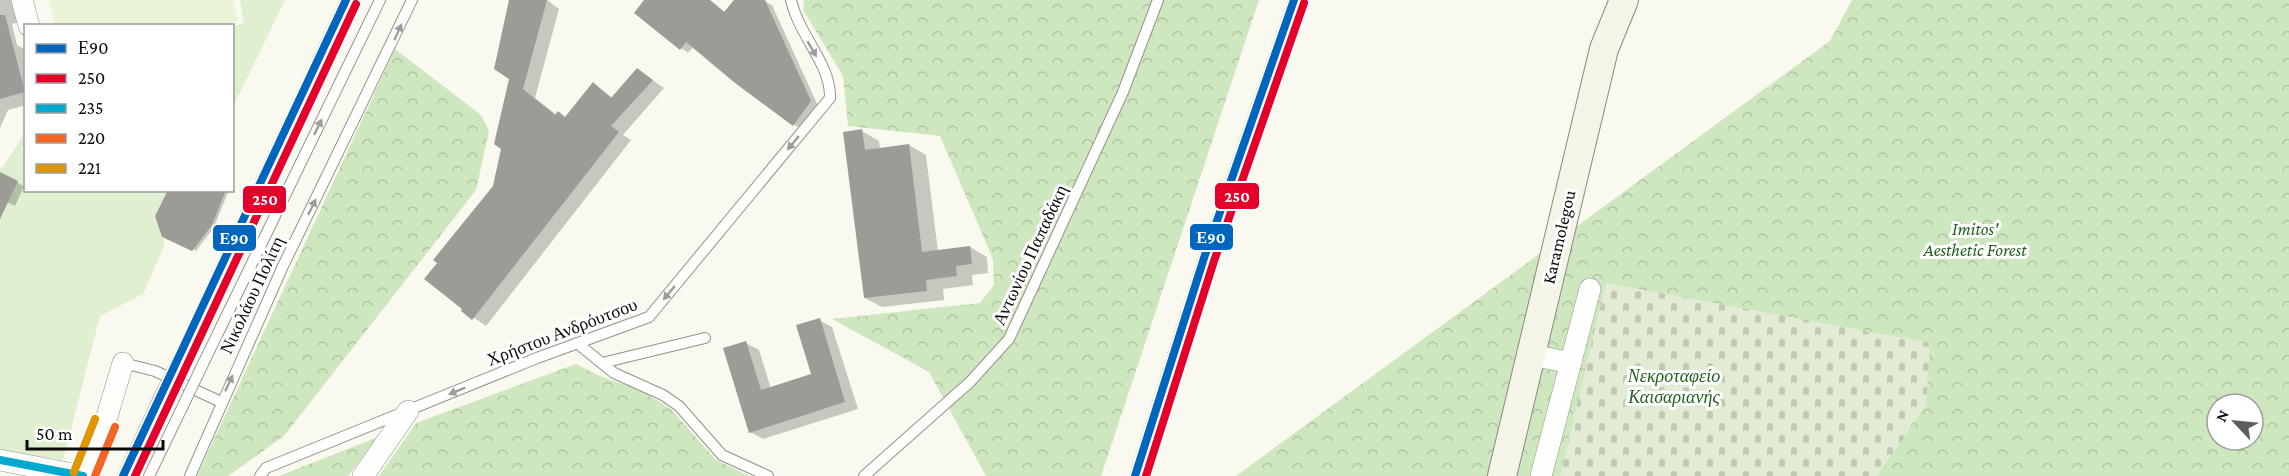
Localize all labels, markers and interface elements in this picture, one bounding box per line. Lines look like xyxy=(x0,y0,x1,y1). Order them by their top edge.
one-way arrow xyxy=(393,23,402,40)
legend xyxy=(24,24,234,192)
text: Ε90 xyxy=(78,38,108,58)
one-way arrow xyxy=(807,41,817,58)
text: 250 xyxy=(78,68,105,88)
text: 235 xyxy=(78,98,104,118)
one-way arrow xyxy=(314,118,323,135)
text: 220 xyxy=(78,128,105,148)
one-way arrow xyxy=(787,135,800,151)
text: 221 xyxy=(78,158,101,178)
street label: Αντωνίου Παπαδάκη xyxy=(989,182,1071,328)
line badge: 250 xyxy=(1214,182,1260,210)
line badge: 250 xyxy=(242,185,287,214)
text: 250 xyxy=(1224,188,1250,205)
street label: Karamolegou xyxy=(1538,188,1580,286)
text: 250 xyxy=(252,191,278,208)
one-way arrow xyxy=(307,198,316,215)
park label: Imitos' Aesthetic Forest xyxy=(1922,219,2027,260)
line badge: Ε90 xyxy=(1189,223,1234,251)
line badge: Ε90 xyxy=(212,224,257,252)
text: Ε90 xyxy=(1196,229,1226,246)
text: Ε90 xyxy=(219,230,249,247)
street label: Νικολάου Πολίτη xyxy=(216,233,288,357)
one-way arrow xyxy=(663,285,676,300)
street label: Χρήστου Ανδρόυτσου xyxy=(484,294,640,370)
park label: Νεκροταφείο Καισαριανής xyxy=(1627,366,1720,407)
one-way arrow xyxy=(224,374,234,392)
one-way arrow xyxy=(448,387,466,396)
north arrow xyxy=(2205,392,2265,452)
text: N xyxy=(2212,407,2232,424)
scale bar xyxy=(27,413,164,451)
text: 50 m xyxy=(36,424,73,444)

